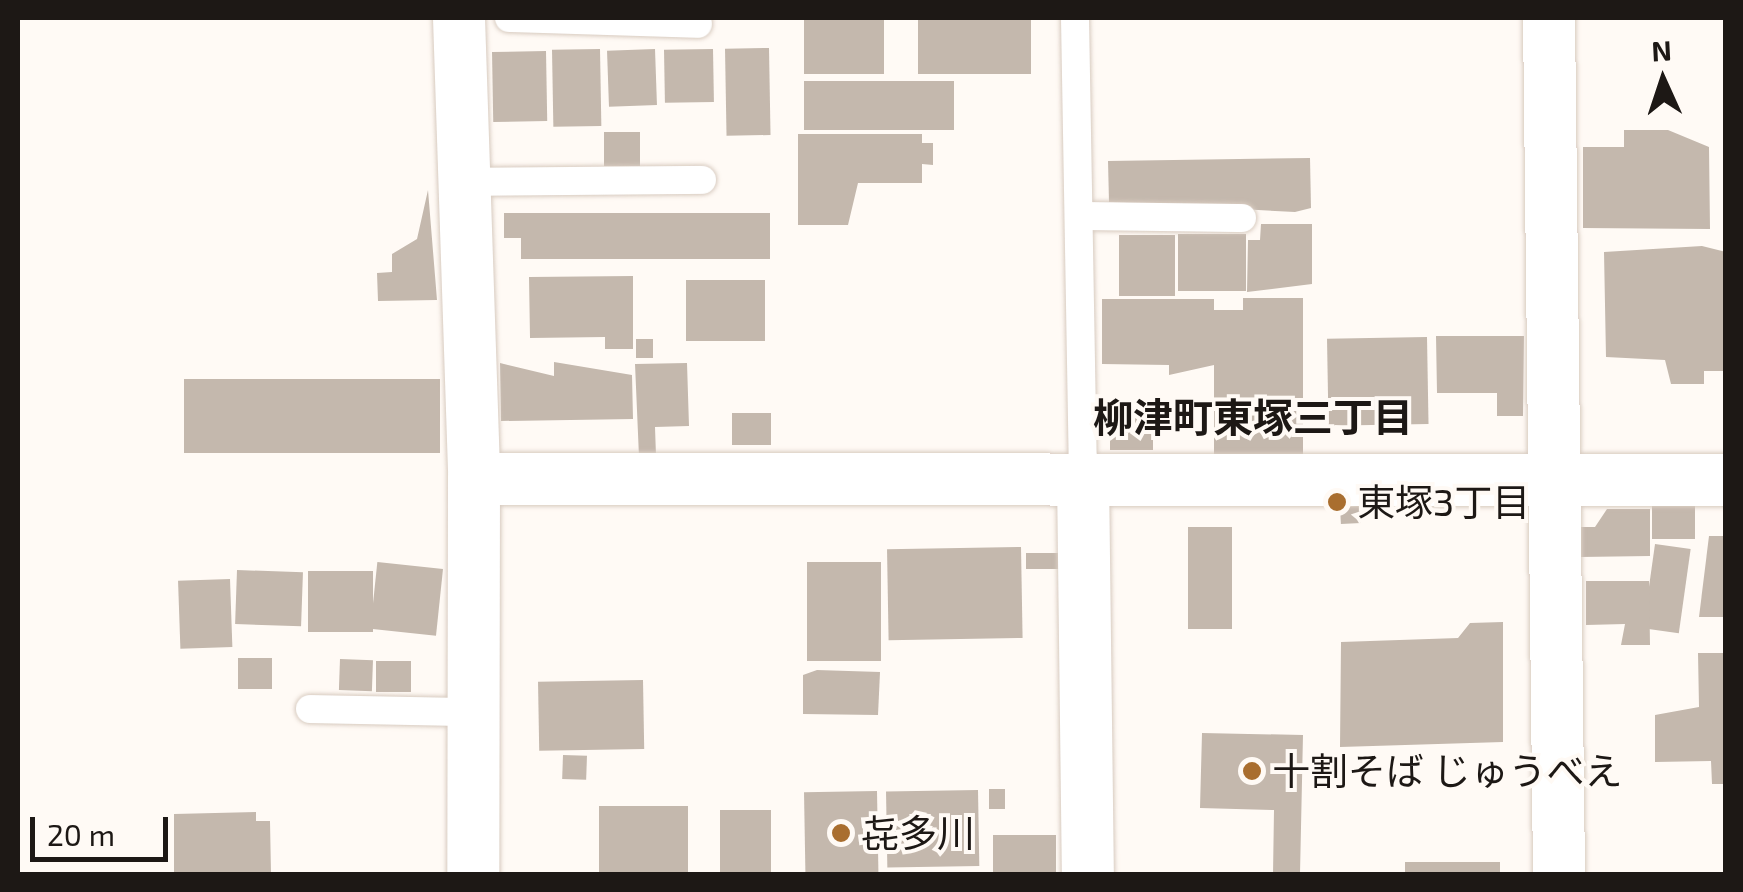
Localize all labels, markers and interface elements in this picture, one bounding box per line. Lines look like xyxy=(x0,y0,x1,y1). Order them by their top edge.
north arrow xyxy=(1613,30,1713,130)
text: N xyxy=(1650,33,1672,68)
district label: 柳津町東塚三丁目 xyxy=(1093,392,1413,440)
place label: 東塚3丁目 xyxy=(1357,479,1530,525)
marker: 東塚3丁目 xyxy=(1326,491,1348,513)
place label: 十割そば じゅうべえ xyxy=(1272,748,1622,794)
marker: 十割そば じゅうべえ xyxy=(1241,760,1263,782)
scale bar xyxy=(35,797,172,859)
place label: 㐂多川 xyxy=(861,810,975,856)
text: 20 m xyxy=(47,816,115,852)
marker: 㐂多川 xyxy=(830,822,852,844)

